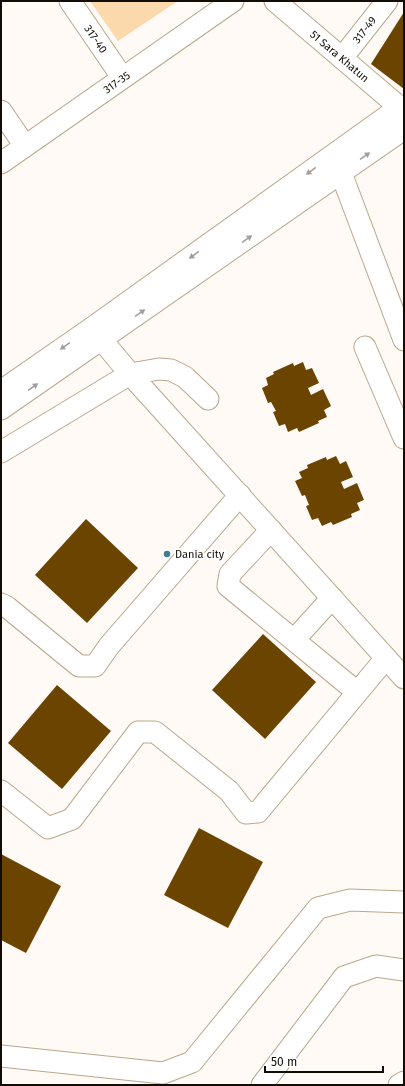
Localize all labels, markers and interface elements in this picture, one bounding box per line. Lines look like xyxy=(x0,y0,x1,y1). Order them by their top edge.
street label: 317-49 xyxy=(350,14,379,46)
street label: 317-40 xyxy=(81,23,110,56)
street label: 51 Sara Khatun xyxy=(307,28,371,85)
street label: 317-35 xyxy=(101,69,133,97)
one-way arrow xyxy=(360,152,370,160)
one-way arrow xyxy=(306,167,316,175)
one-way arrow xyxy=(241,235,252,243)
one-way arrow xyxy=(189,250,199,258)
one-way arrow xyxy=(135,309,145,317)
one-way arrow xyxy=(60,342,71,350)
one-way arrow xyxy=(28,383,38,391)
place label: Dania city xyxy=(175,548,225,561)
marker: Dania city xyxy=(162,549,172,559)
scale bar xyxy=(265,1048,383,1074)
text: 50 m xyxy=(271,1055,297,1069)

